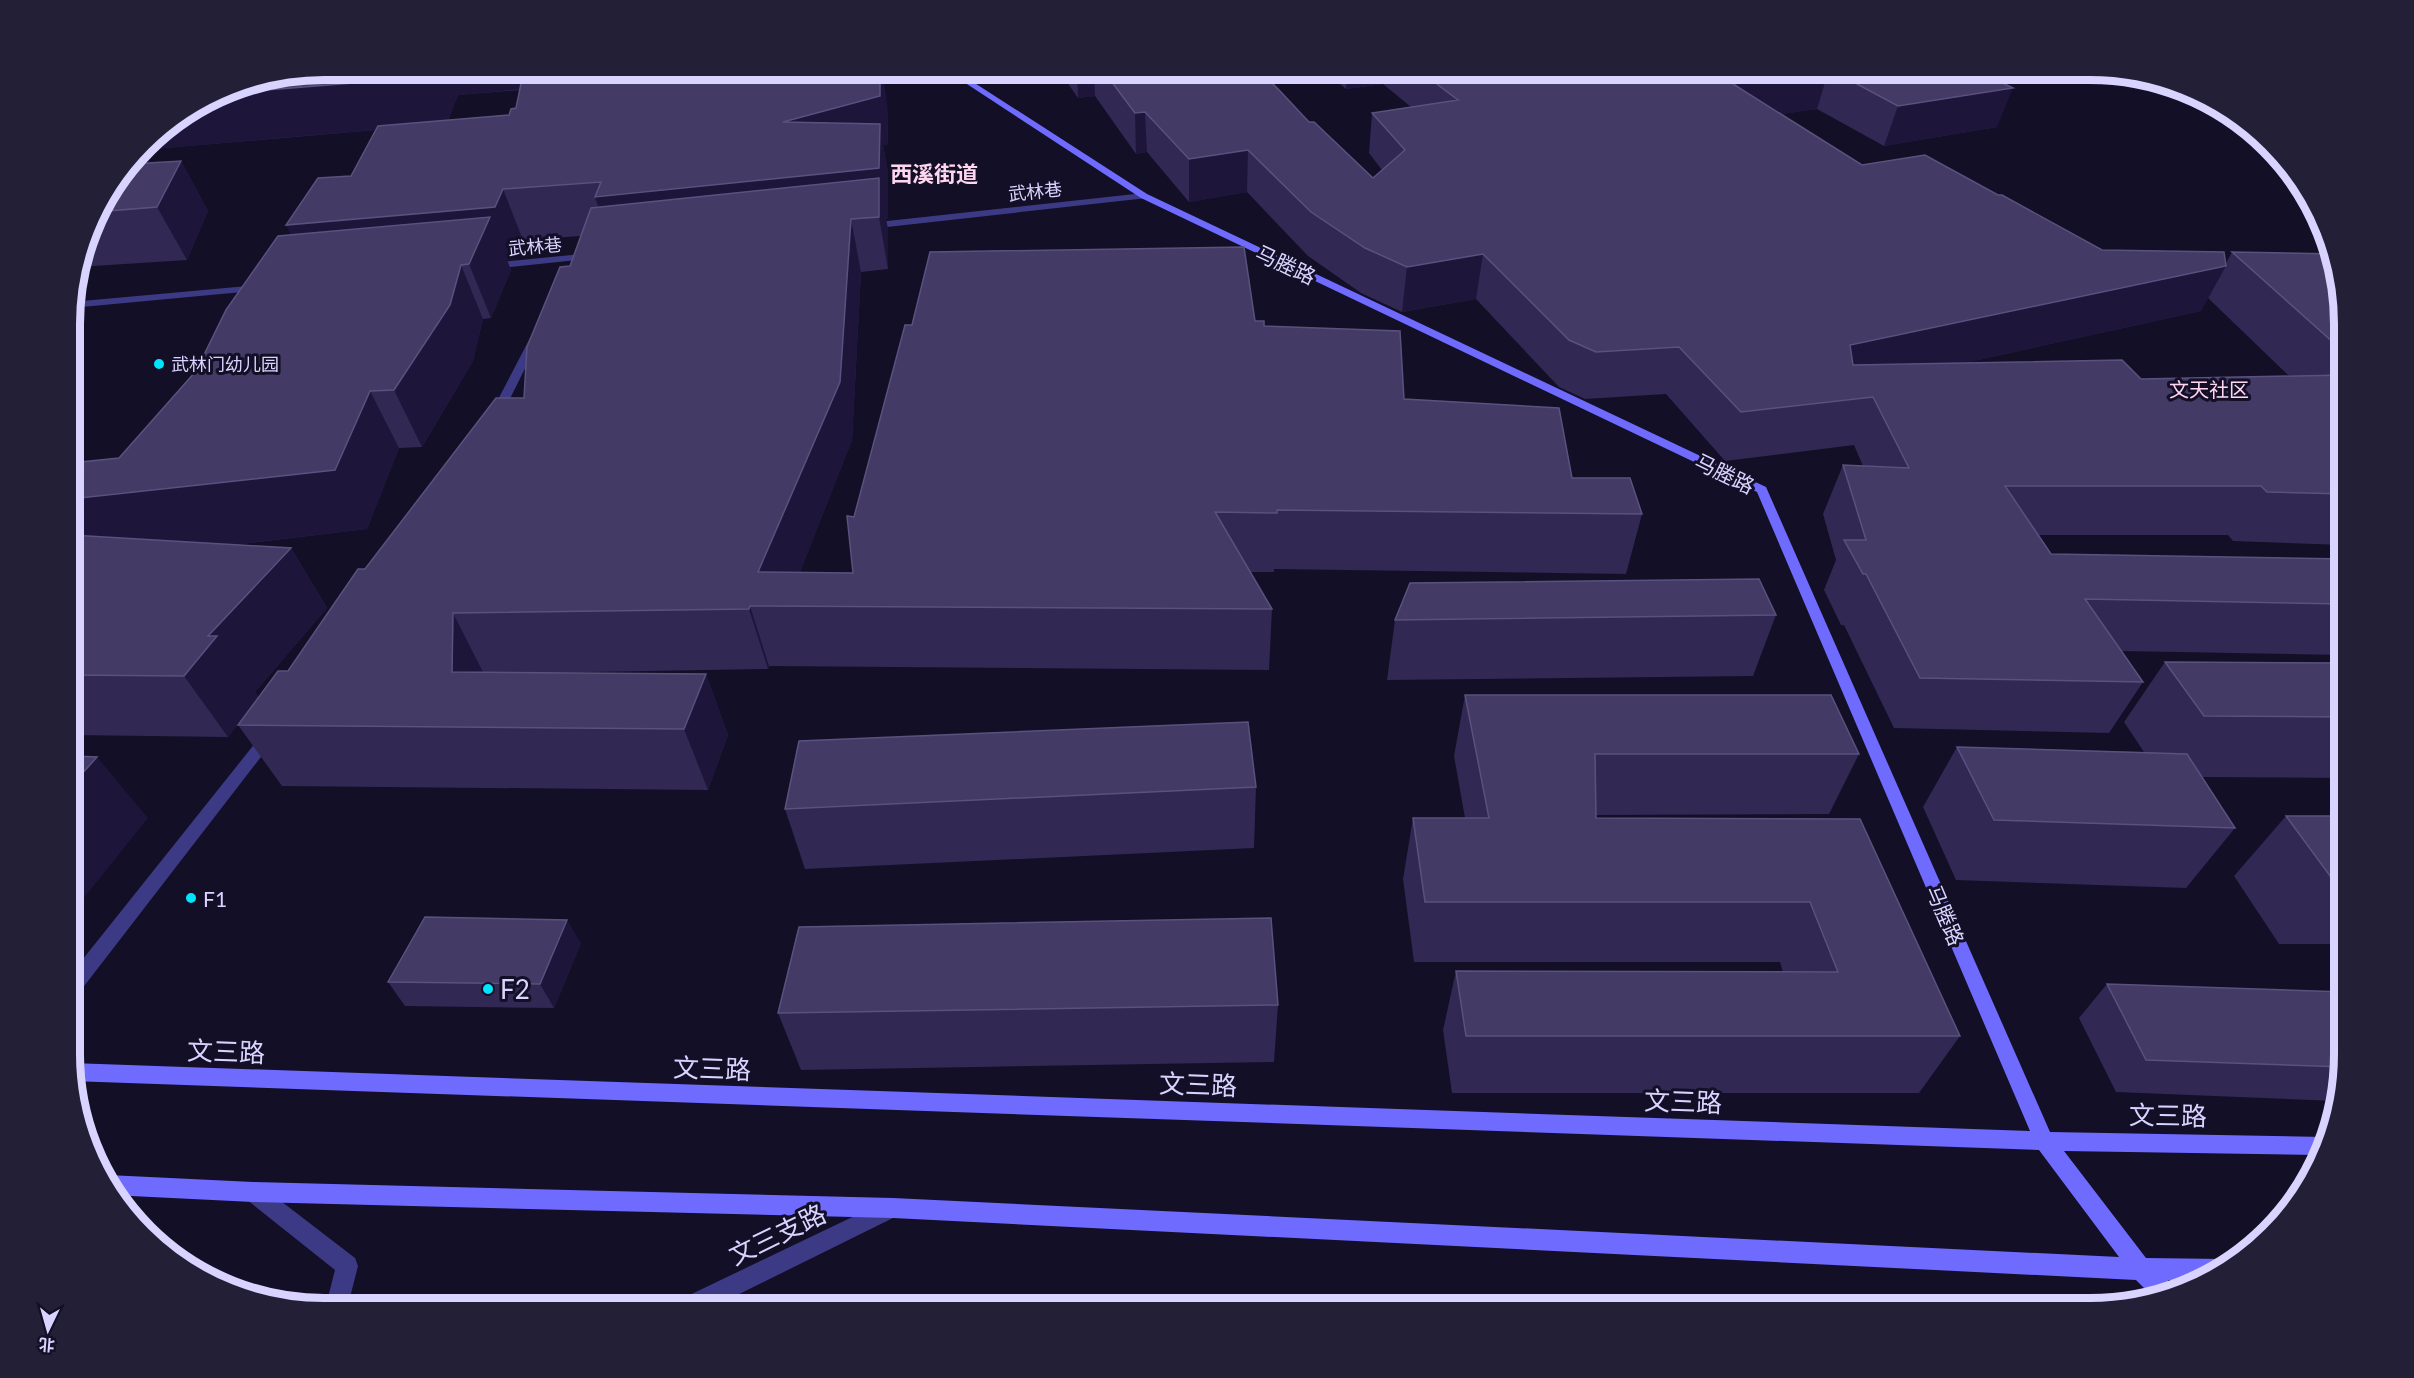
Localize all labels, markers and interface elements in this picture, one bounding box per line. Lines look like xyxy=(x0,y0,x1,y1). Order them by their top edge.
district label: 西溪街道 xyxy=(890,160,978,187)
street label: 武林巷 xyxy=(1007,177,1063,205)
street label: 武林巷 xyxy=(507,233,563,259)
street label: 马塍路 xyxy=(1252,239,1320,289)
place label: 武林门幼儿园 xyxy=(171,353,279,375)
marker: 武林门幼儿园 xyxy=(152,357,166,371)
district label: 文天社区 xyxy=(2169,377,2249,401)
street label: 马塍路 xyxy=(1691,448,1759,498)
street label: 马塍路 xyxy=(1922,881,1970,949)
place label: F1 xyxy=(203,886,227,911)
marker: F1 xyxy=(184,891,198,905)
place label: F2 xyxy=(500,973,530,1005)
marker: F2 xyxy=(481,982,495,996)
street label: 文三路 xyxy=(186,1034,266,1068)
street label: 文三路 xyxy=(672,1051,752,1085)
street label: 文三路 xyxy=(1158,1067,1238,1101)
street label: 文三路 xyxy=(1643,1084,1723,1118)
street label: 文三路 xyxy=(2129,1098,2207,1132)
street label: 文三支路 xyxy=(723,1197,831,1271)
north arrow xyxy=(18,1300,78,1360)
text: 北 xyxy=(38,1335,55,1356)

